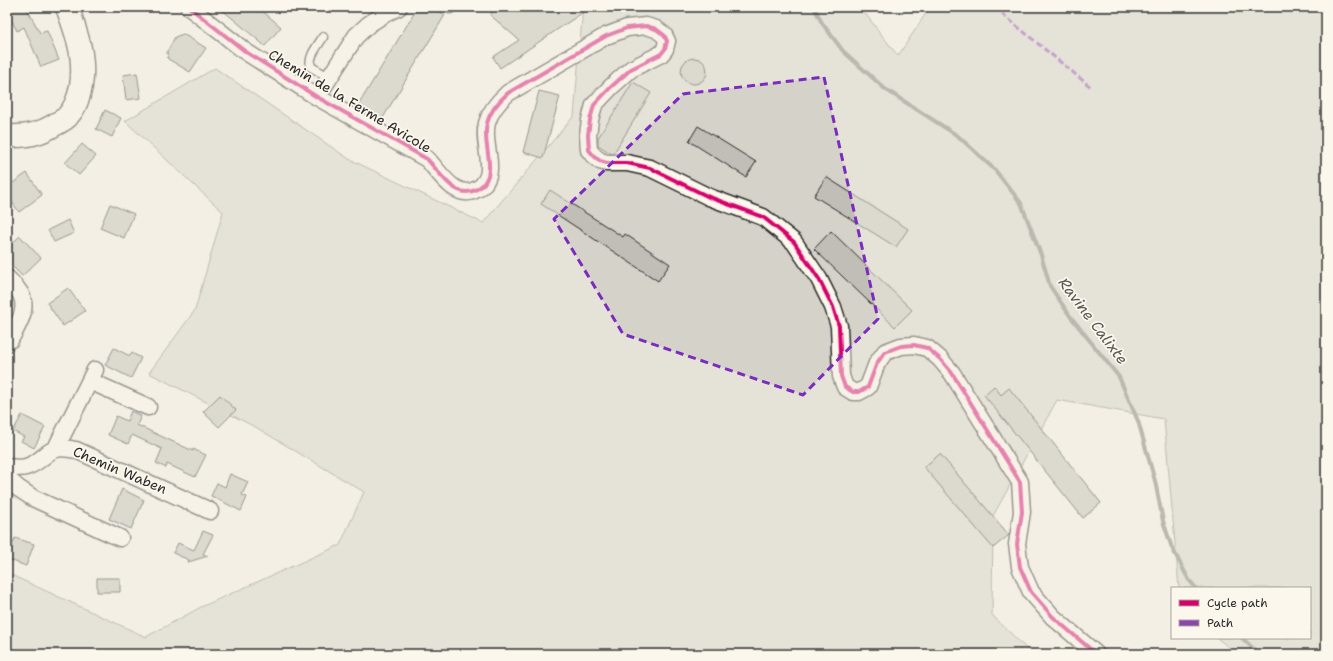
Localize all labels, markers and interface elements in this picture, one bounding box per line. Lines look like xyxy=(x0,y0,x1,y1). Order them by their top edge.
street label: Chemin de la Ferme Avicole xyxy=(265,45,435,157)
water label: Ravine Calixte xyxy=(1054,273,1132,369)
street label: Chemin Waben xyxy=(70,442,170,498)
legend xyxy=(1171,587,1311,639)
text: Cycle path xyxy=(1207,595,1268,611)
text: Path xyxy=(1207,615,1233,631)

